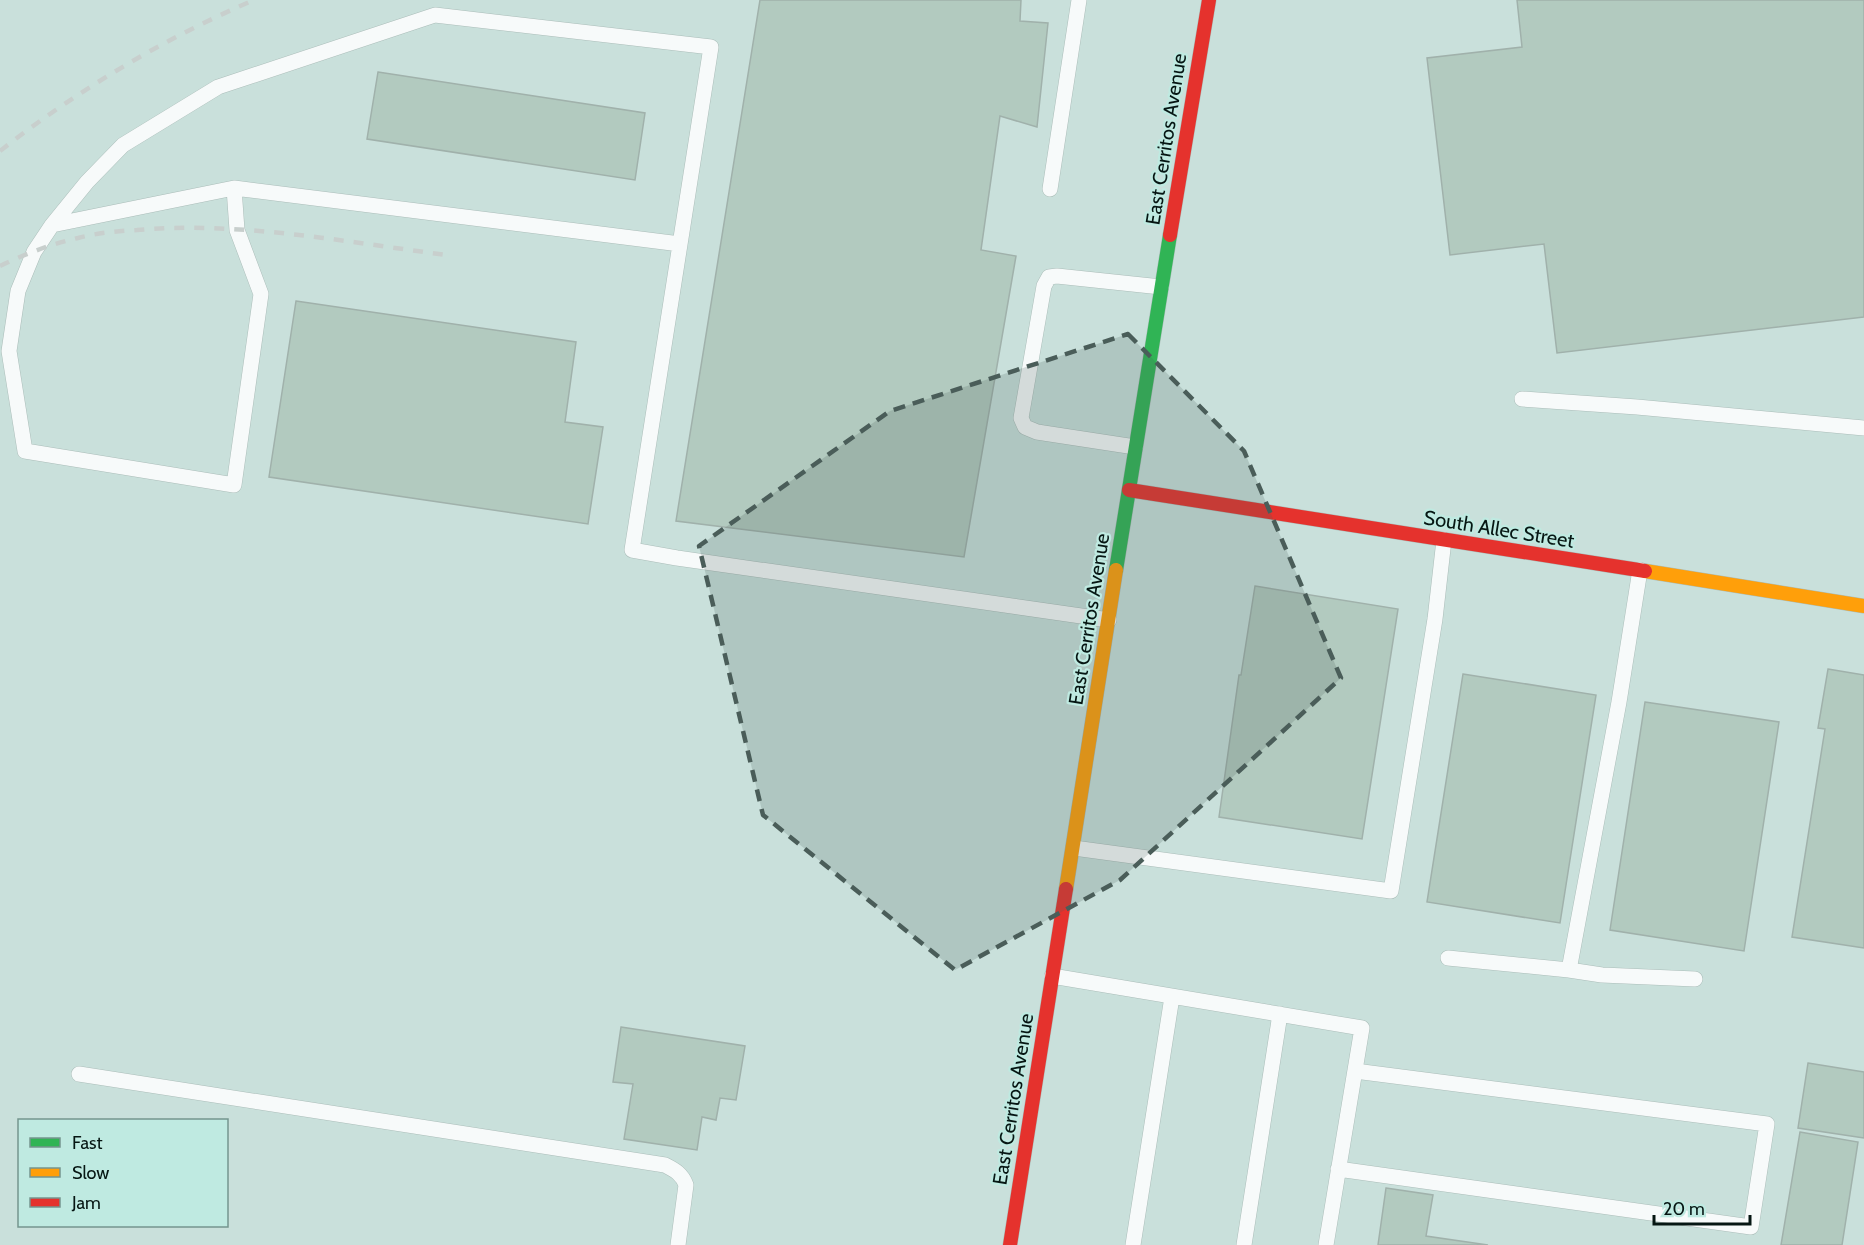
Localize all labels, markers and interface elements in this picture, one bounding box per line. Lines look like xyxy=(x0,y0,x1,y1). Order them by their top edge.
street label: East Cerritos Avenue xyxy=(1141,52,1191,226)
street label: South Allec Street xyxy=(1422,505,1576,553)
street label: East Cerritos Avenue xyxy=(1064,532,1114,706)
street label: East Cerritos Avenue xyxy=(988,1012,1038,1186)
legend xyxy=(18,1119,228,1227)
text: Fast xyxy=(72,1132,103,1154)
text: Slow xyxy=(72,1162,109,1184)
scale bar xyxy=(1654,1188,1750,1226)
text: Jam xyxy=(71,1192,101,1214)
text: 20 m xyxy=(1663,1198,1705,1220)

